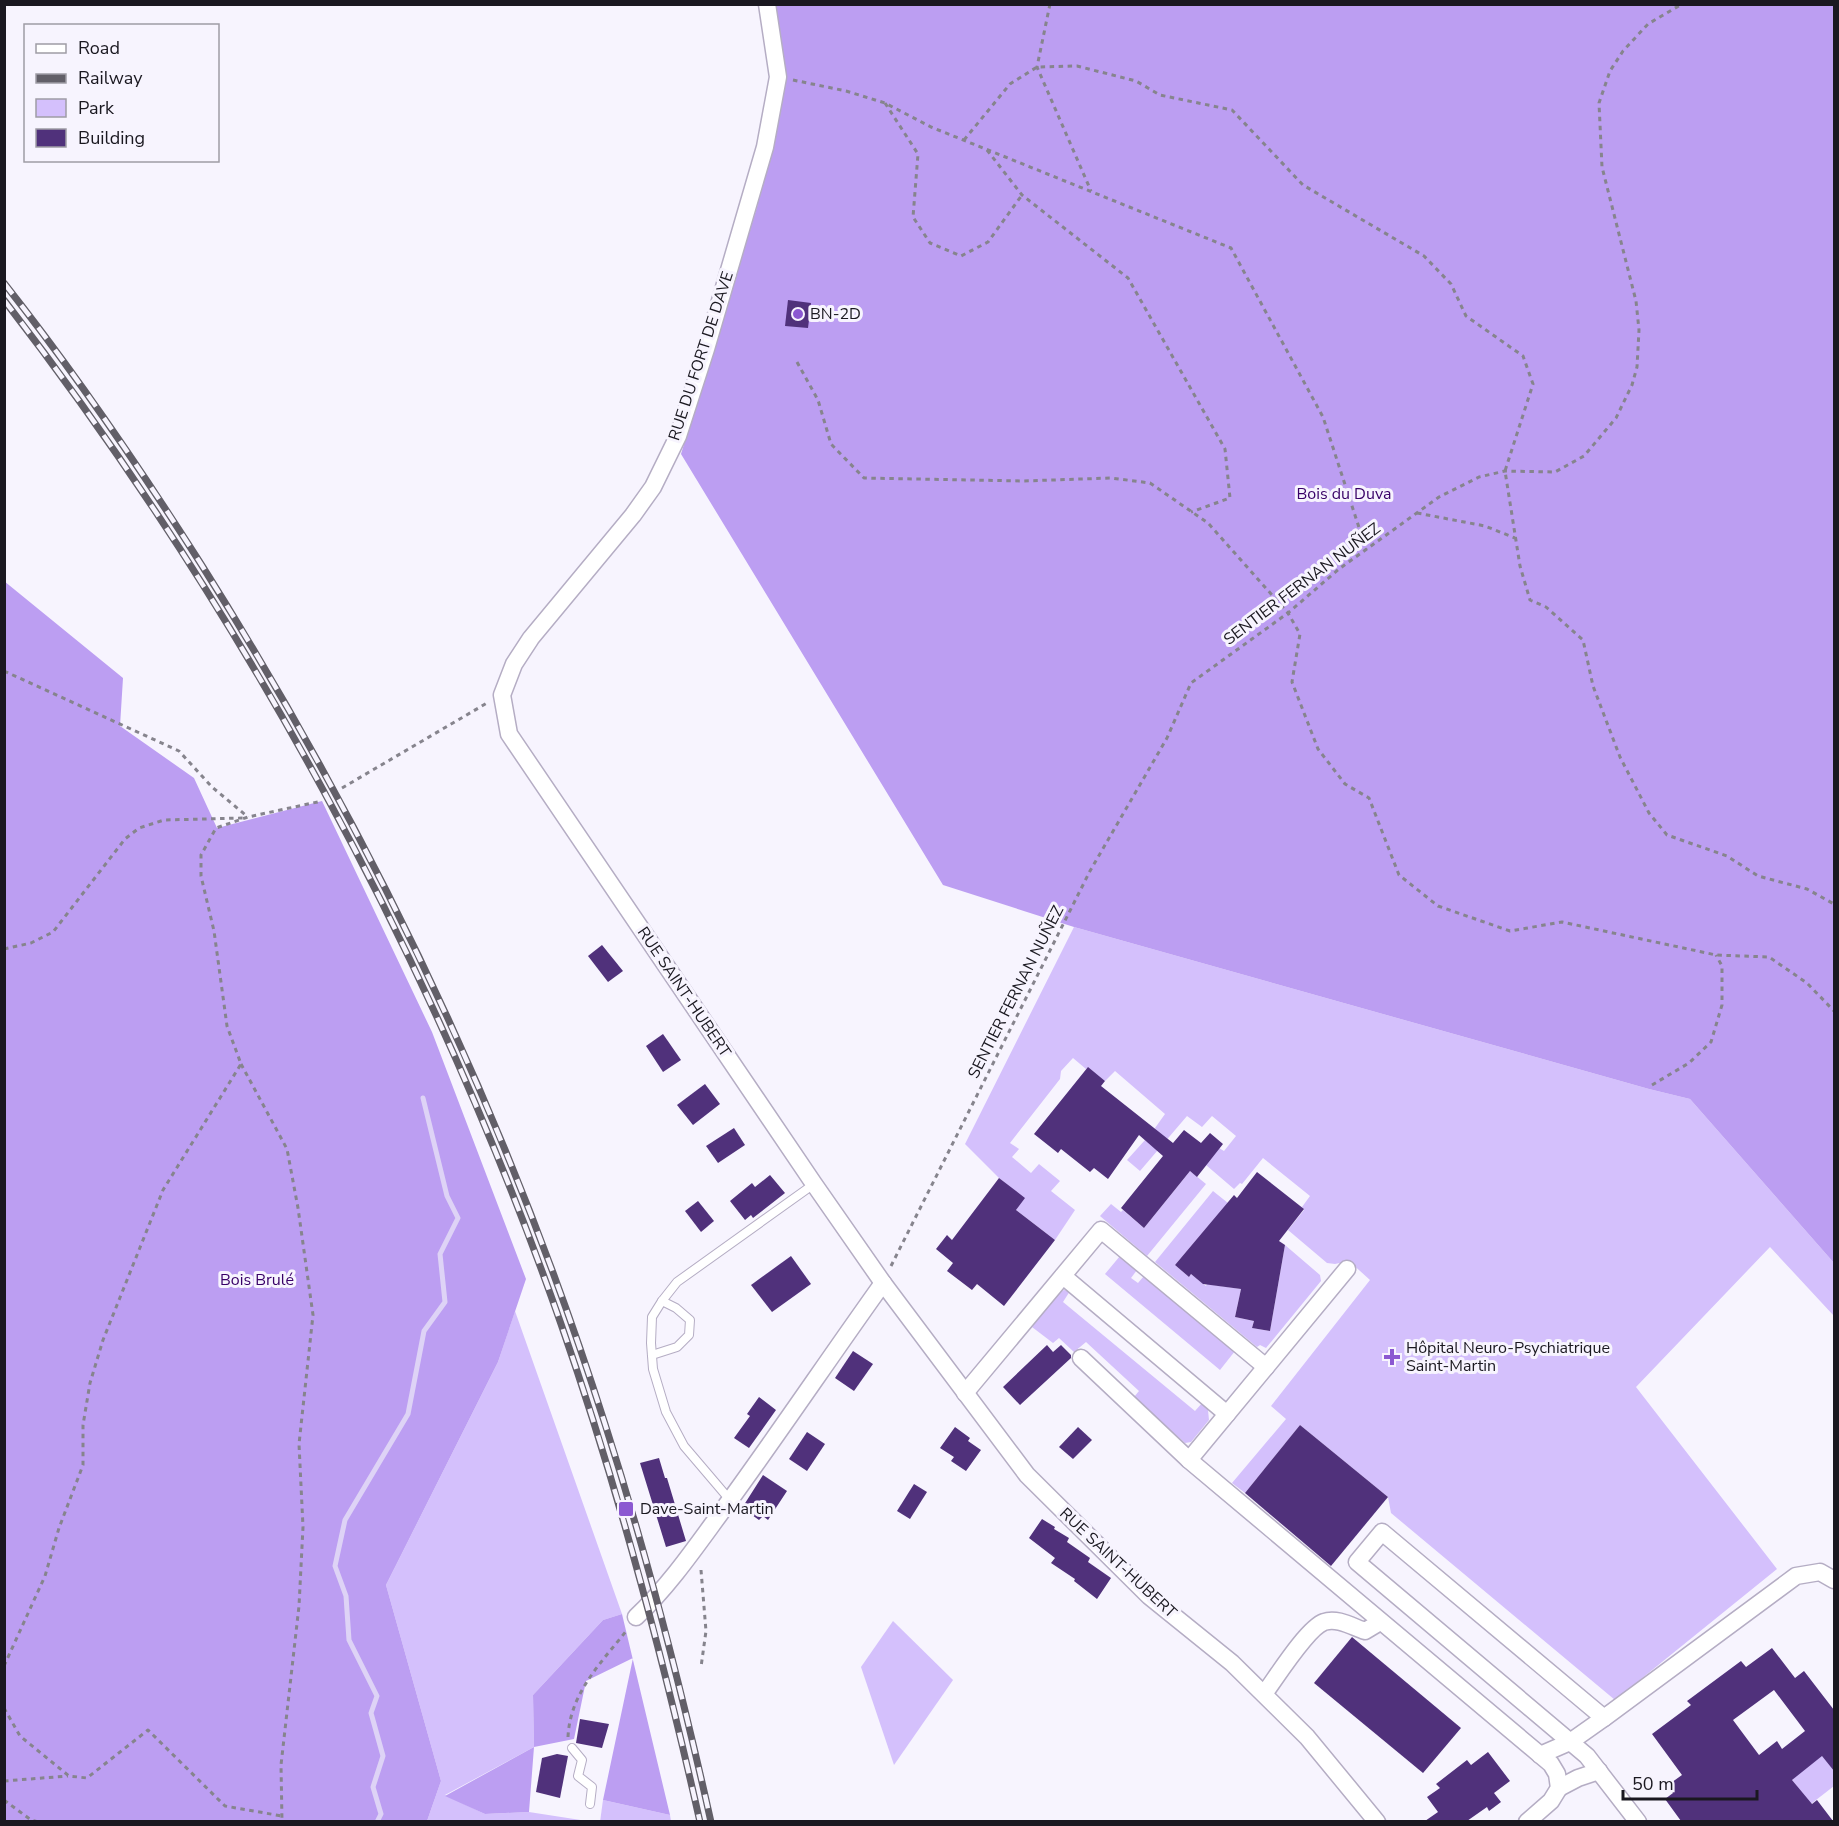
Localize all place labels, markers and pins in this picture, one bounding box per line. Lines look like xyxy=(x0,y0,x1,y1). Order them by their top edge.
place label: BN-2D xyxy=(810,303,861,325)
marker: BN-2D xyxy=(791,307,805,321)
place label: Hôpital Neuro-Psychiatrique Saint-Martin xyxy=(1406,1337,1610,1377)
marker: Hôpital Neuro-Psychiatrique Saint-Martin xyxy=(1383,1348,1401,1366)
place label: Dave-Saint-Martin xyxy=(640,1498,774,1520)
marker: Dave-Saint-Martin xyxy=(617,1500,635,1518)

